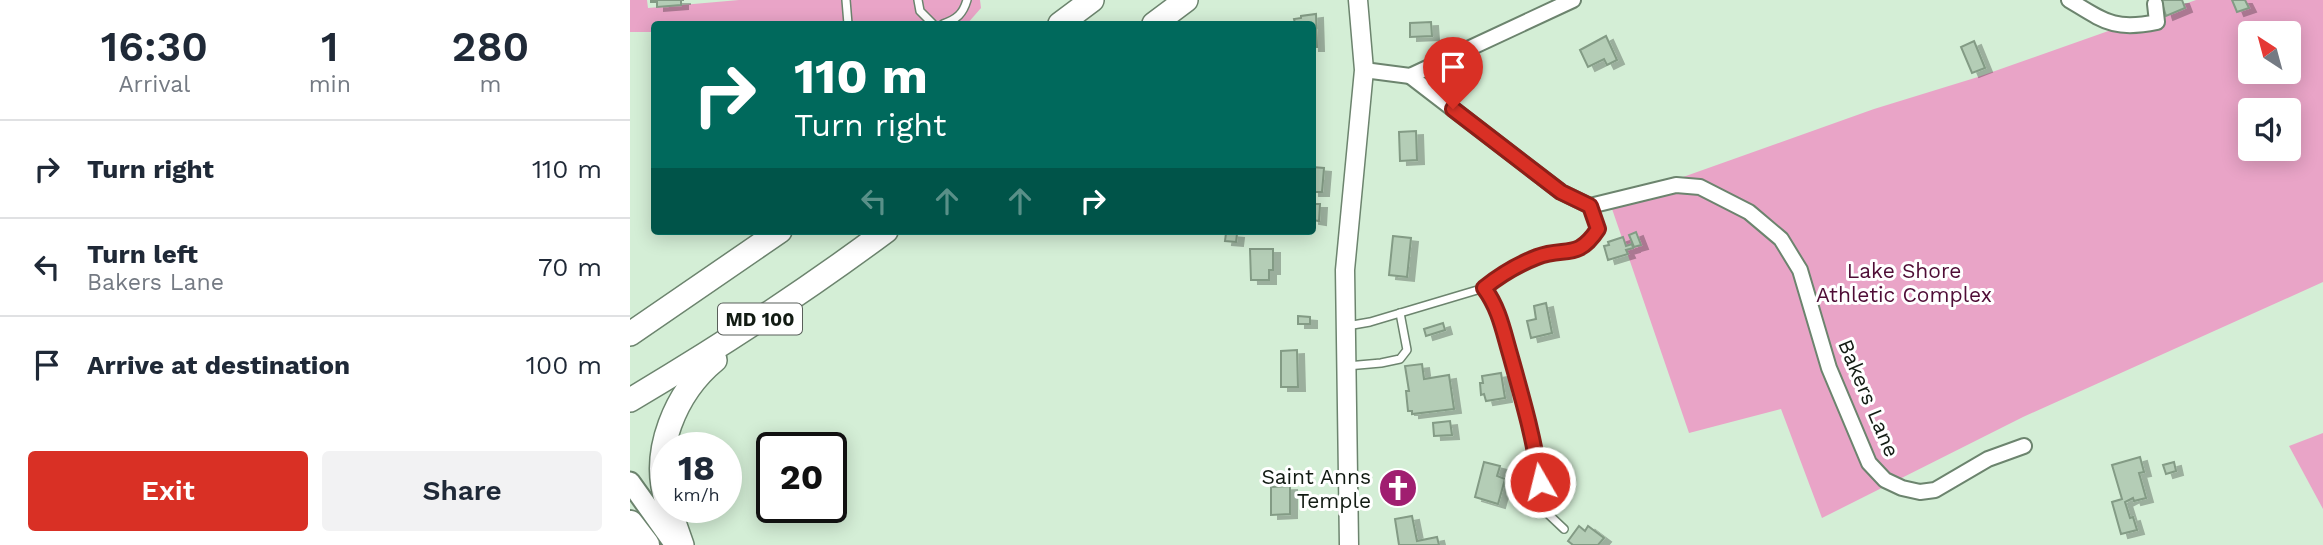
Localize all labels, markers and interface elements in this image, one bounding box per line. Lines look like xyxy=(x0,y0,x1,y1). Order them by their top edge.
north arrow xyxy=(2238,21,2301,84)
map controls xyxy=(2238,21,2301,161)
text: 16:30 xyxy=(101,22,208,71)
text: 1 xyxy=(321,22,339,71)
text: 280 xyxy=(452,22,529,71)
pin xyxy=(1423,37,1483,109)
text: 110 m xyxy=(794,47,928,105)
icon: arrive xyxy=(1434,48,1472,86)
icon: right xyxy=(679,49,770,140)
text: Arrival xyxy=(118,71,190,98)
text: min xyxy=(309,71,351,98)
text: m xyxy=(479,71,501,98)
button: sound xyxy=(2238,98,2301,161)
text: Turn right xyxy=(794,106,946,144)
icon: right xyxy=(28,150,66,188)
text: Turn right xyxy=(87,154,214,184)
text: 110 m xyxy=(532,154,602,184)
icon: left xyxy=(855,182,893,220)
icon: ahead xyxy=(928,182,966,220)
icon: ahead xyxy=(1001,182,1039,220)
icon: right xyxy=(1074,182,1112,220)
text: Turn left xyxy=(87,239,198,269)
icon: left xyxy=(28,248,66,286)
text: 70 m xyxy=(538,252,602,282)
park label: Lake Shore Athletic Complex xyxy=(1816,258,1992,307)
text: Bakers Lane xyxy=(87,269,224,296)
road number: MD 100 xyxy=(718,304,802,334)
street label: Bakers Lane xyxy=(1833,336,1905,460)
icon: arrive xyxy=(28,346,66,384)
text: Arrive at destination xyxy=(87,350,350,380)
text: 100 m xyxy=(526,350,602,380)
speed limit sign: 20 xyxy=(756,432,847,523)
position arrow xyxy=(1503,445,1577,519)
text: 18 xyxy=(678,447,715,489)
button: Exit xyxy=(28,451,308,531)
button: Share xyxy=(322,451,602,531)
place label: Saint Anns Temple xyxy=(1261,464,1371,513)
church icon: Saint Anns Temple xyxy=(1377,467,1419,509)
text: km/h xyxy=(673,484,720,505)

